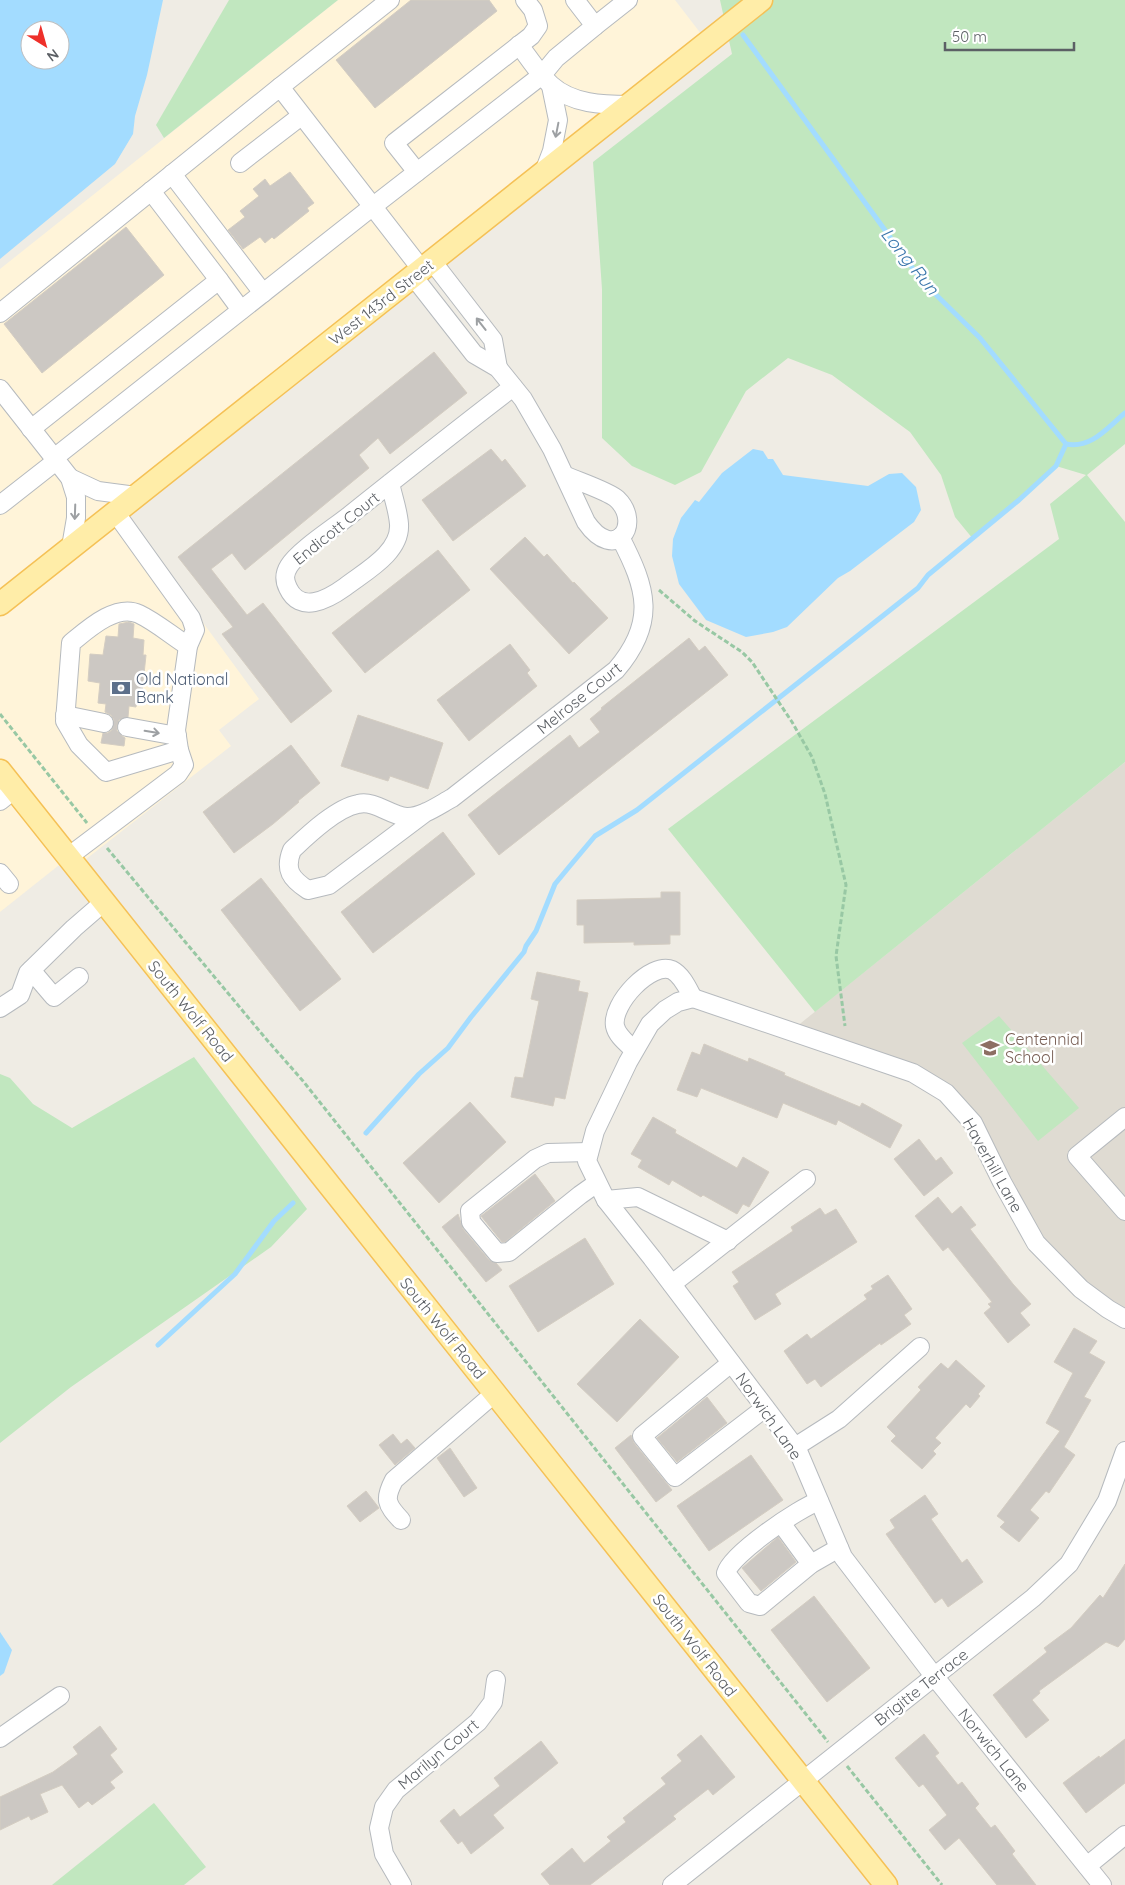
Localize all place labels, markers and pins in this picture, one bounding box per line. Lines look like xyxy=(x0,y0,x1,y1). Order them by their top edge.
place label: Old National Bank xyxy=(136,669,228,707)
bank icon: Old National Bank xyxy=(110,677,132,699)
place label: Centennial School xyxy=(1005,1029,1083,1067)
school or university icon: Centennial School xyxy=(979,1037,1001,1059)

